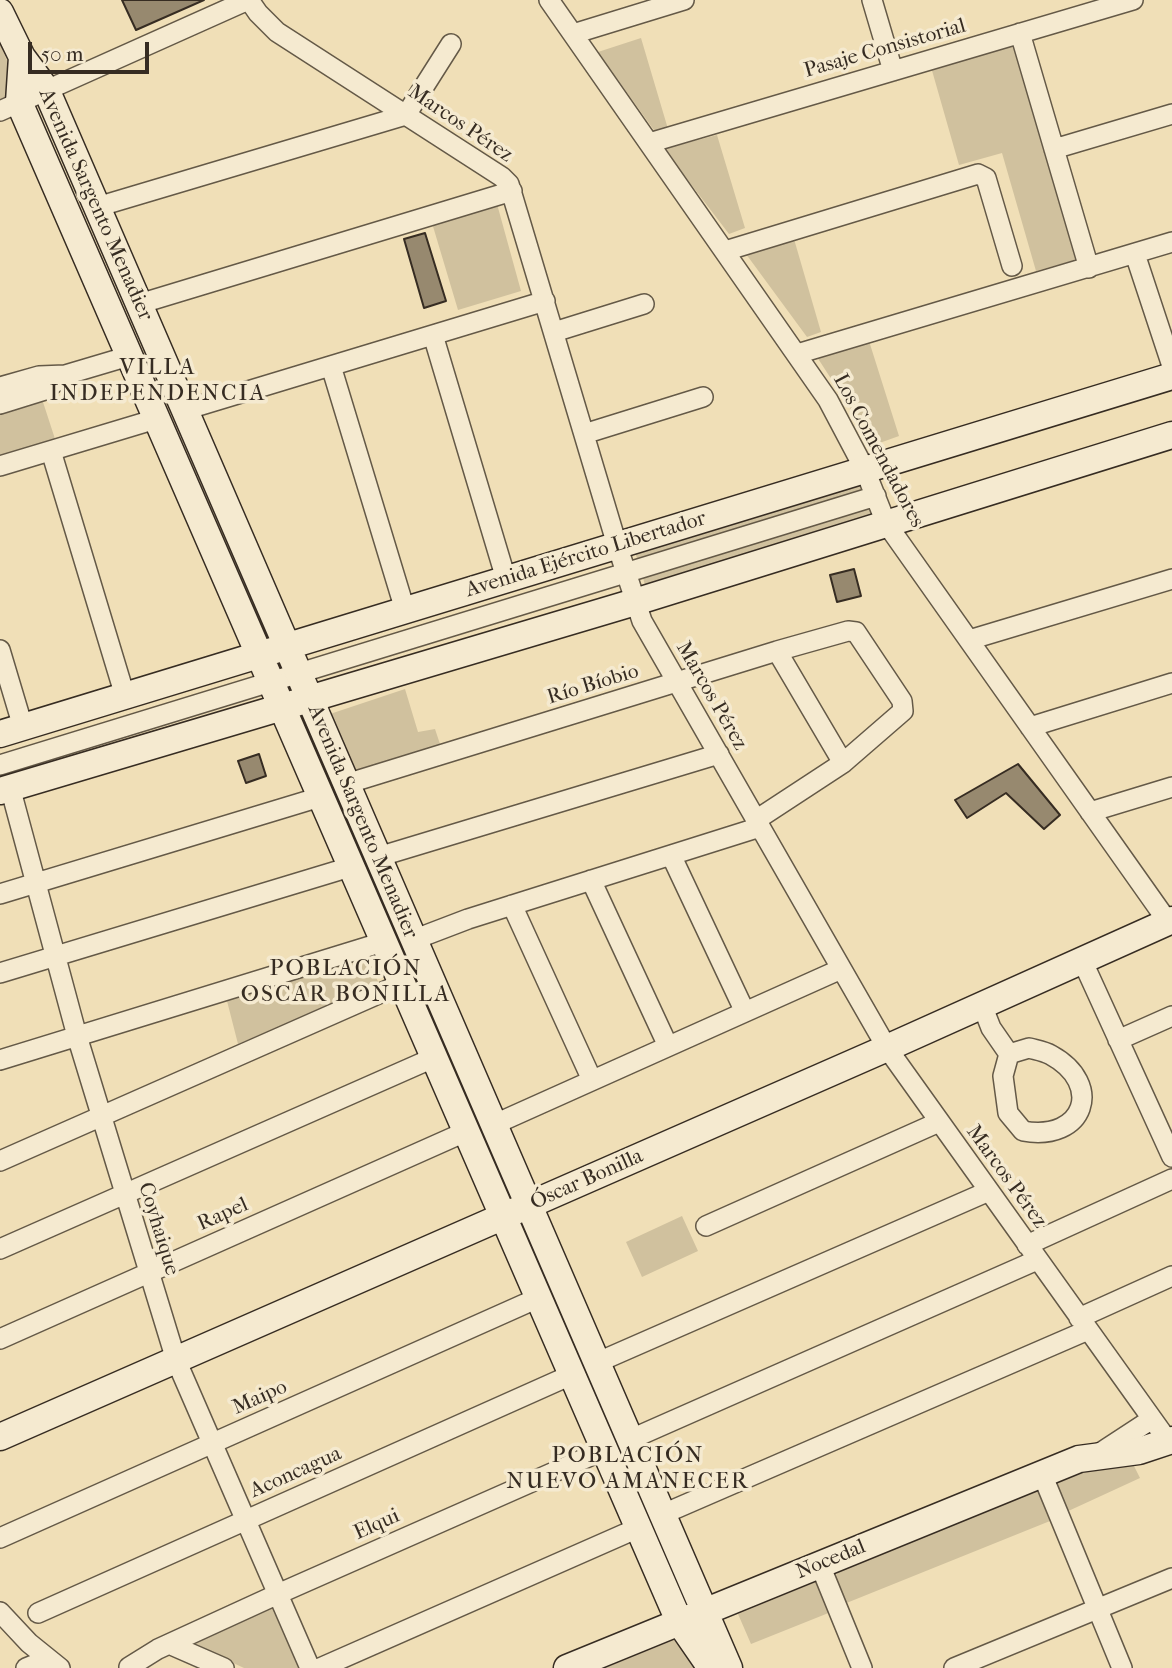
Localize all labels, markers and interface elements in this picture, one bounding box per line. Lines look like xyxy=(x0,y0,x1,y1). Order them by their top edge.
street label: Pasaje Consistorial xyxy=(801,14,969,84)
scale bar xyxy=(32,28,152,72)
text: 50 m xyxy=(41,42,84,66)
street label: Marcos Pérez xyxy=(403,80,517,168)
street label: Avenida Sargento Menadier xyxy=(32,85,158,325)
district label: VILLA INDEPENDENCIA xyxy=(51,354,265,408)
street label: Los Comendadores xyxy=(827,370,929,532)
street label: Avenida Ejército Libertador xyxy=(463,506,709,604)
street label: Marcos Pérez xyxy=(670,637,752,755)
street label: Río Bíobio xyxy=(544,659,642,711)
street label: Avenida Sargento Menadier xyxy=(301,701,423,943)
district label: POBLACIÓN OSCAR BONILLA xyxy=(242,955,450,1009)
street label: Marcos Pérez xyxy=(960,1121,1052,1233)
street label: Óscar Bonilla xyxy=(527,1144,647,1216)
street label: Coyhaique xyxy=(132,1179,184,1279)
street label: Rapel xyxy=(194,1193,252,1237)
street label: Maipo xyxy=(229,1375,291,1421)
street label: Aconcagua xyxy=(246,1442,346,1504)
district label: POBLACIÓN NUEVO AMANECER xyxy=(508,1442,748,1496)
street label: Elqui xyxy=(350,1504,404,1546)
street label: Nocedal xyxy=(793,1535,869,1585)

